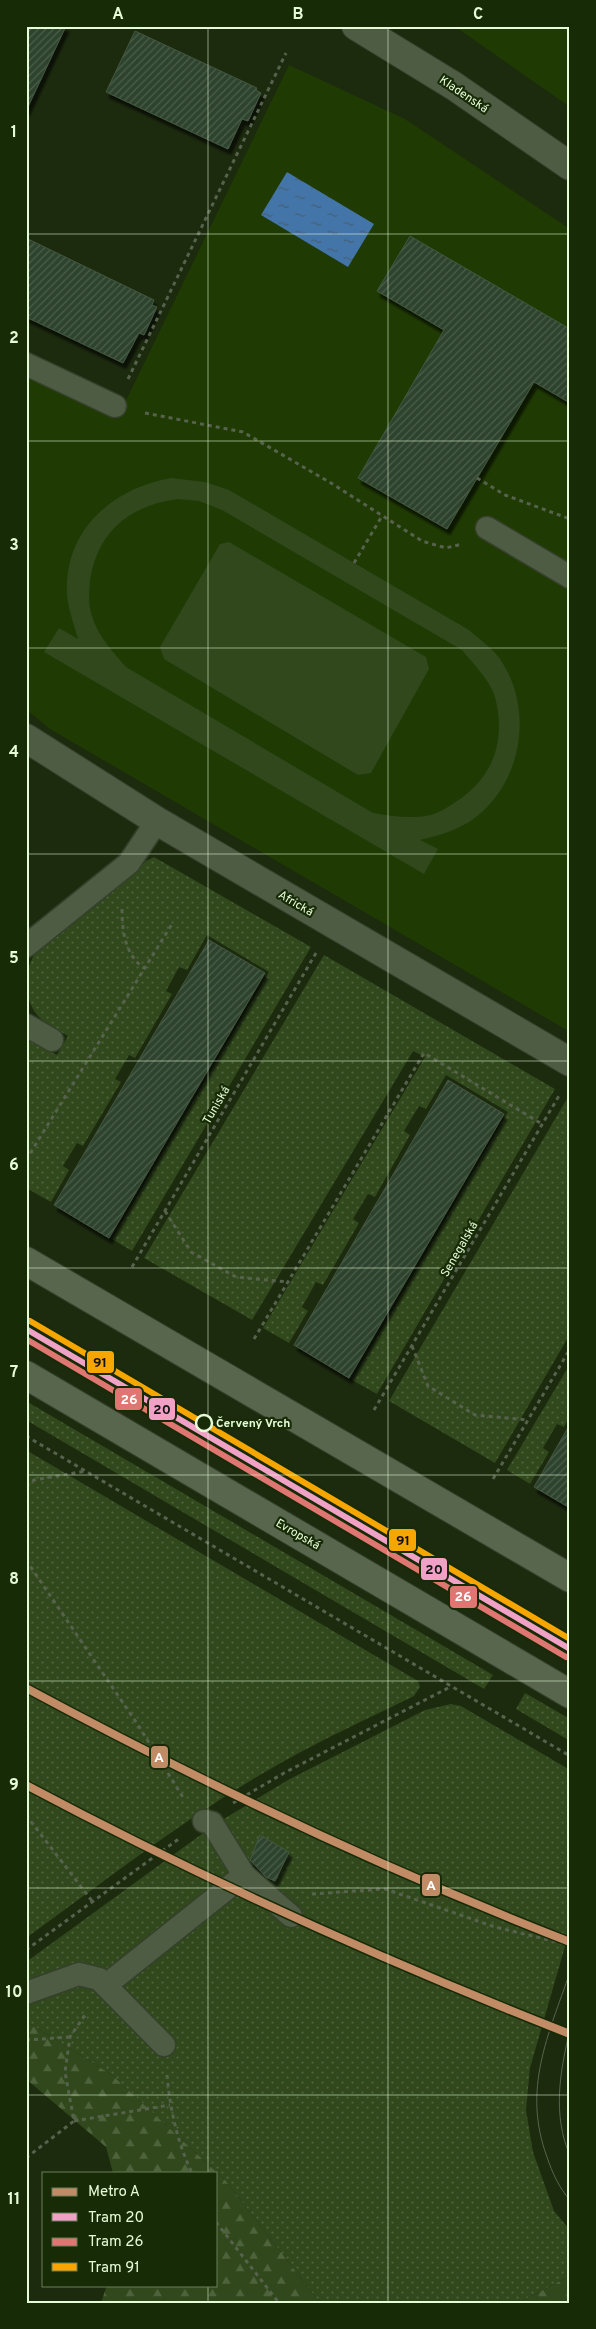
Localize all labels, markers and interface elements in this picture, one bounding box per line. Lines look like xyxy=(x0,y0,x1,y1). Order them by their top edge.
text: A xyxy=(112,5,124,25)
text: B xyxy=(292,5,304,25)
text: C xyxy=(473,5,483,25)
street label: Kladenská xyxy=(436,73,491,117)
text: 1 xyxy=(11,123,17,143)
text: 2 xyxy=(9,329,19,349)
text: 3 xyxy=(9,536,19,556)
text: 4 xyxy=(9,743,19,763)
street label: Africká xyxy=(275,887,316,920)
text: 5 xyxy=(9,949,19,969)
street label: Tuniská xyxy=(200,1084,234,1127)
text: 6 xyxy=(9,1156,19,1176)
street label: Senegalská xyxy=(437,1219,482,1280)
line badge: 91 xyxy=(86,1350,115,1374)
text: 91 xyxy=(93,1355,107,1372)
text: 7 xyxy=(10,1363,18,1383)
line badge: 26 xyxy=(114,1387,143,1411)
text: 26 xyxy=(120,1392,138,1409)
line badge: 20 xyxy=(148,1397,176,1421)
text: 20 xyxy=(153,1402,171,1419)
marker: Červený Vrch xyxy=(195,1414,213,1432)
place label: Červený Vrch xyxy=(216,1416,290,1432)
street label: Evropská xyxy=(272,1516,323,1554)
line badge: 91 xyxy=(388,1528,417,1552)
text: 91 xyxy=(396,1533,410,1550)
line badge: 20 xyxy=(420,1557,448,1581)
text: 20 xyxy=(425,1562,443,1579)
text: 8 xyxy=(9,1570,19,1590)
line badge: 26 xyxy=(449,1585,478,1609)
text: 26 xyxy=(454,1589,472,1606)
line badge: A xyxy=(150,1745,169,1769)
text: A xyxy=(154,1750,164,1767)
text: 9 xyxy=(9,1776,19,1796)
line badge: A xyxy=(421,1873,441,1897)
text: A xyxy=(426,1878,436,1895)
text: 10 xyxy=(6,1983,22,2003)
legend xyxy=(42,2172,218,2286)
text: Metro A xyxy=(88,2183,140,2202)
text: 11 xyxy=(8,2190,20,2210)
text: Tram 20 xyxy=(88,2209,144,2228)
text: Tram 26 xyxy=(88,2233,143,2252)
text: Tram 91 xyxy=(88,2259,140,2278)

